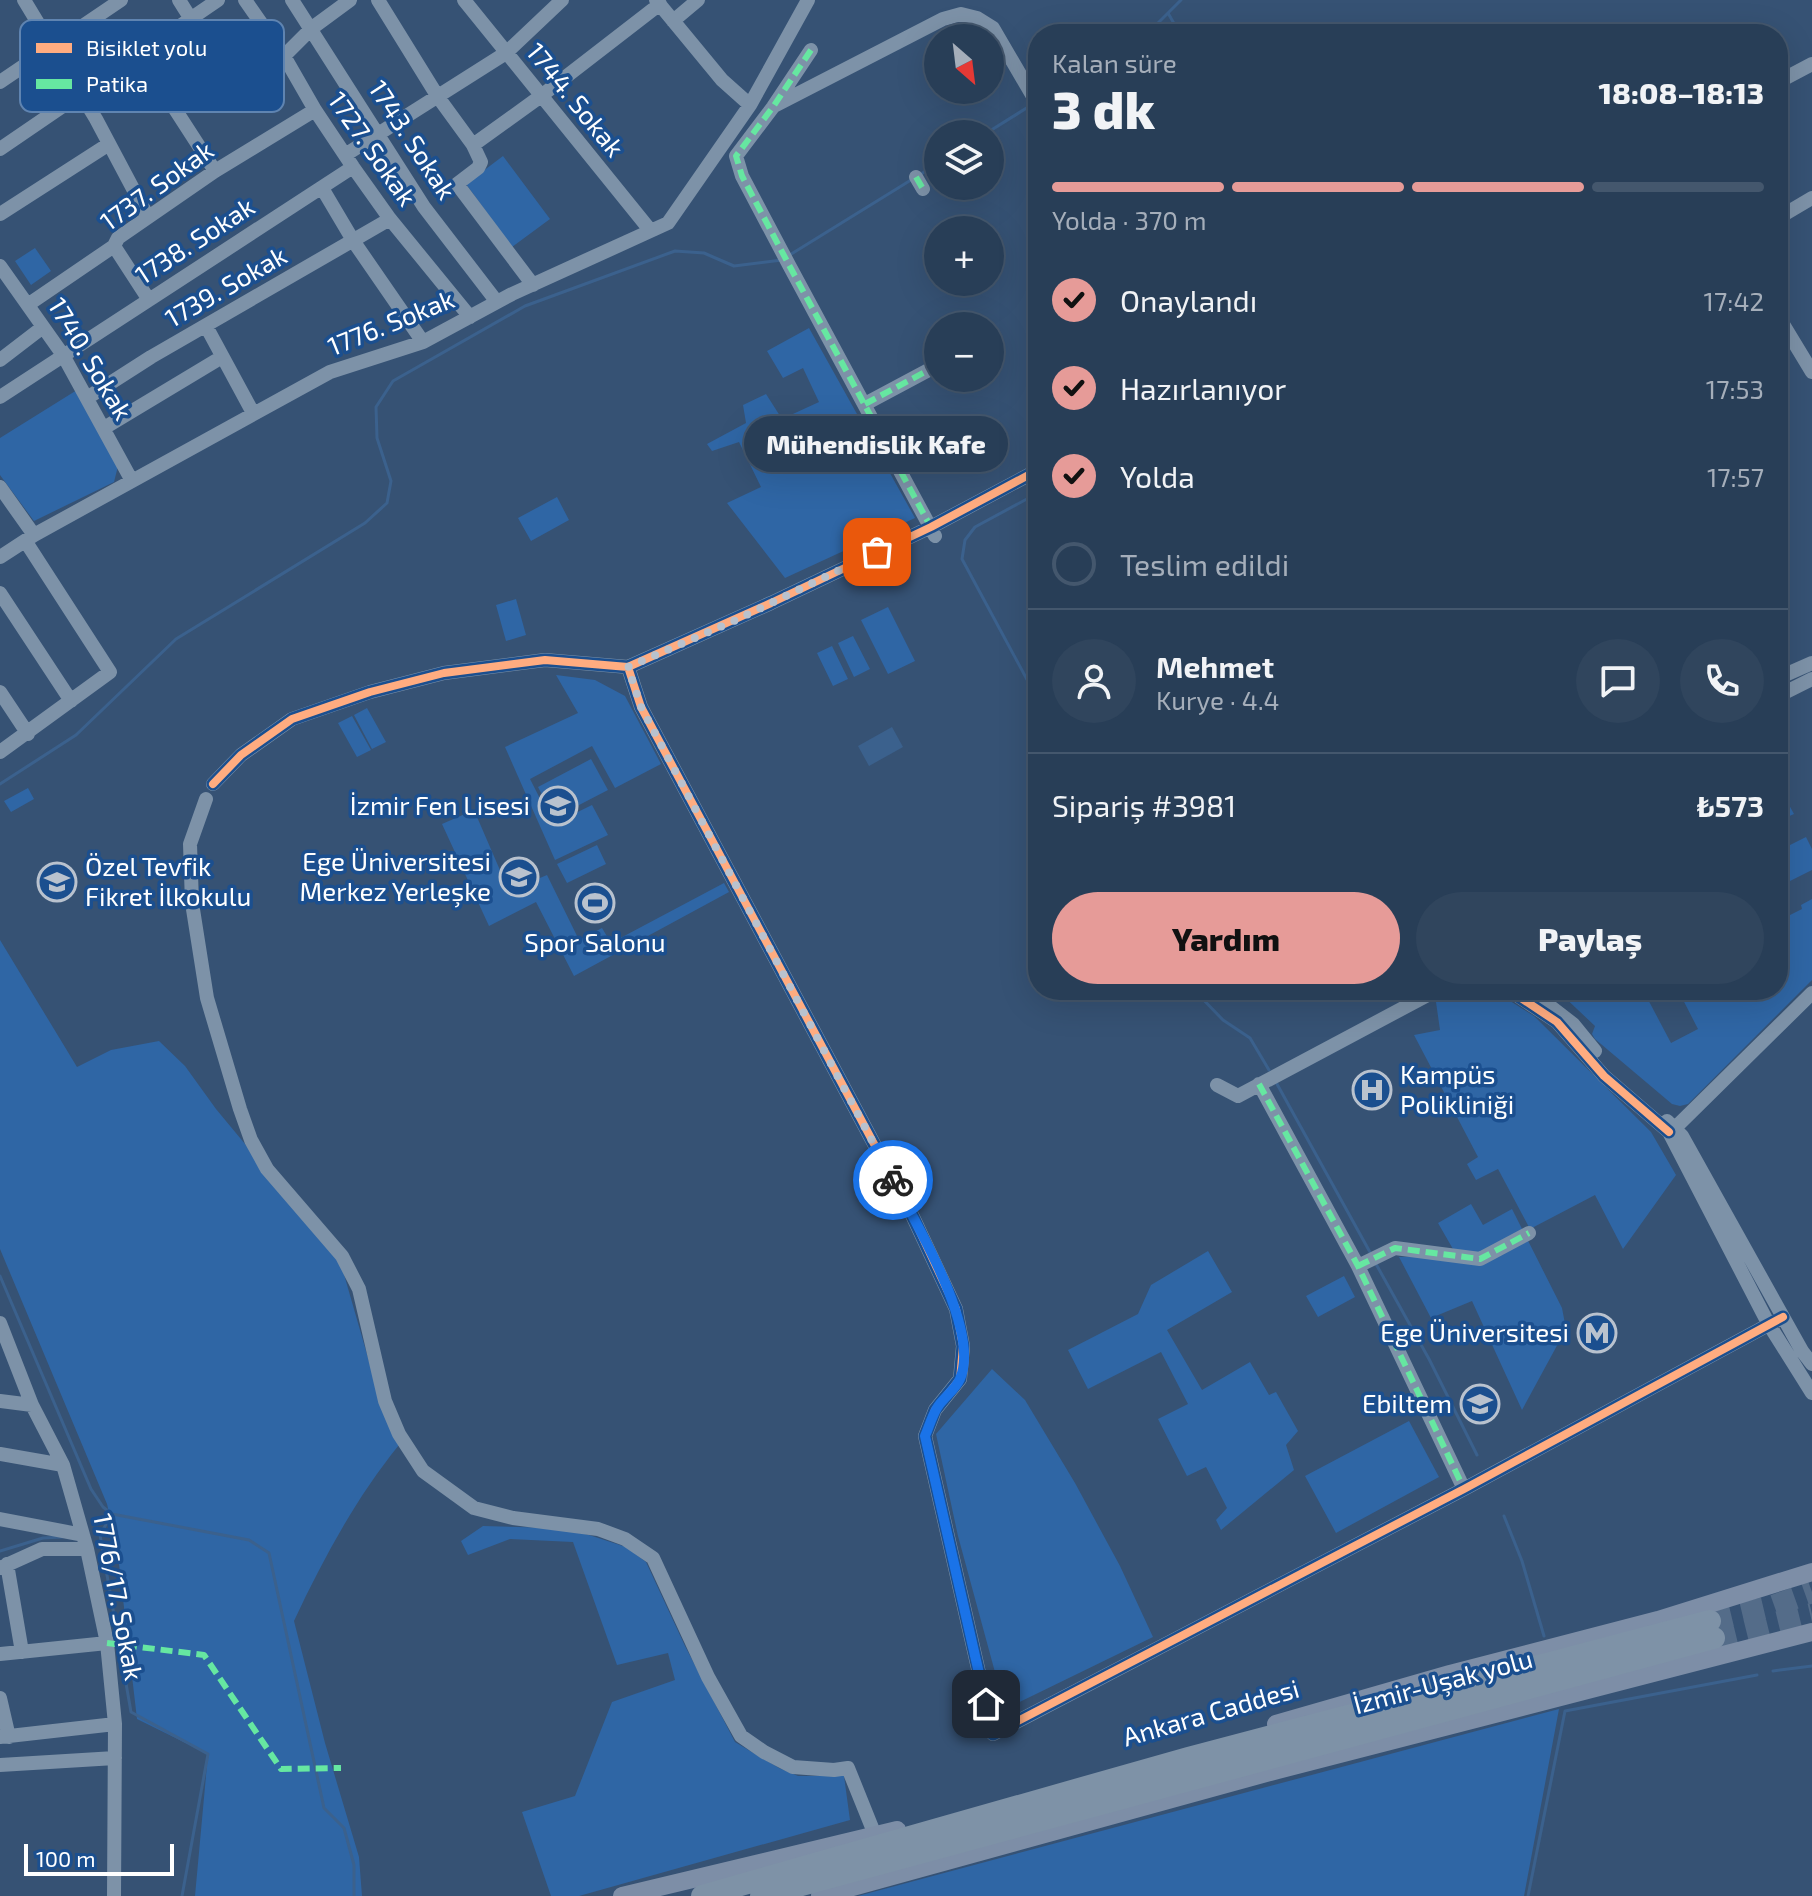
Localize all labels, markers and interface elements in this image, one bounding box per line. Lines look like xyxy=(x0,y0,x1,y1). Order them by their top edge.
legend xyxy=(20,20,284,112)
north arrow xyxy=(924,24,1004,104)
map controls xyxy=(924,24,1004,392)
text: Bisiklet yolu xyxy=(86,34,207,60)
street label: 1744. Sokak xyxy=(521,36,631,162)
text: Kalan süre xyxy=(1052,47,1177,78)
text: Patika xyxy=(86,70,148,96)
street label: 1743. Sokak xyxy=(363,74,463,205)
text: 18:08–18:13 xyxy=(1599,74,1764,110)
text: 3 dk xyxy=(1052,77,1155,139)
street label: 1727. Sokak xyxy=(323,85,424,211)
button: layers xyxy=(924,120,1004,200)
street label: 1737. Sokak xyxy=(94,133,219,236)
street label: 1738. Sokak xyxy=(129,190,260,290)
text: Yolda · 370 m xyxy=(1052,204,1207,235)
button: + xyxy=(924,216,1004,296)
street label: 1739. Sokak xyxy=(159,239,291,333)
icon: check xyxy=(1052,278,1096,322)
street label: 1776. Sokak xyxy=(323,282,458,361)
text: Onaylandı xyxy=(1120,282,1257,318)
text: 17:42 xyxy=(1704,285,1764,316)
street label: 1740. Sokak xyxy=(43,291,140,425)
button: − xyxy=(924,312,1004,392)
icon: check xyxy=(1052,366,1096,410)
text: Hazırlanıyor xyxy=(1120,370,1286,406)
text: 17:53 xyxy=(1706,373,1764,404)
callout: Mühendislik Kafe xyxy=(745,416,1009,472)
text: Mühendislik Kafe xyxy=(766,428,986,459)
icon: check xyxy=(1052,454,1096,498)
text: Yolda xyxy=(1120,458,1195,494)
text: 17:57 xyxy=(1707,461,1764,492)
pin xyxy=(843,518,911,586)
icon: bag xyxy=(855,530,899,574)
text: Teslim edildi xyxy=(1120,546,1289,582)
button: person xyxy=(1052,639,1136,723)
button: chat xyxy=(1576,639,1660,723)
button: phone xyxy=(1680,639,1764,723)
text: Mehmet xyxy=(1156,648,1274,684)
text: Kurye · 4.4 xyxy=(1156,684,1280,715)
school or university icon: İzmir Fen Lisesi xyxy=(537,785,579,827)
text: Sipariş #3981 xyxy=(1052,787,1236,823)
text: ₺573 xyxy=(1697,787,1764,823)
place label: İzmir Fen Lisesi xyxy=(350,789,530,820)
place label: Ege Üniversitesi Merkez Yerleşke xyxy=(299,845,491,908)
place label: Özel Tevfik Fikret İlkokulu xyxy=(85,850,251,911)
school or university icon: Ege Üniversitesi Merkez Yerleşke xyxy=(498,856,540,898)
school or university icon: Özel Tevfik Fikret İlkokulu xyxy=(36,861,78,903)
sports icon: Spor Salonu xyxy=(574,882,616,924)
button: Yardım xyxy=(1052,892,1400,984)
button: Paylaş xyxy=(1416,892,1764,984)
place label: Spor Salonu xyxy=(524,926,666,957)
place label: Kampüs Polikliniği xyxy=(1400,1058,1514,1119)
hospital icon: Kampüs Polikliniği xyxy=(1351,1069,1393,1111)
courier xyxy=(853,1140,933,1220)
icon: bike xyxy=(871,1158,915,1202)
metro station icon: Ege Üniversitesi xyxy=(1576,1312,1618,1354)
place label: Ege Üniversitesi xyxy=(1380,1316,1569,1347)
school or university icon: Ebiltem xyxy=(1459,1383,1501,1425)
place label: Ebiltem xyxy=(1362,1387,1452,1418)
street label: 1776/17. Sokak xyxy=(88,1511,151,1683)
street label: İzmir-Uşak yolu xyxy=(1350,1642,1536,1721)
pin xyxy=(952,1670,1020,1738)
street label: Ankara Caddesi xyxy=(1119,1672,1302,1752)
icon: home xyxy=(964,1682,1008,1726)
scale bar xyxy=(24,1840,174,1876)
text: 100 m xyxy=(36,1845,95,1871)

